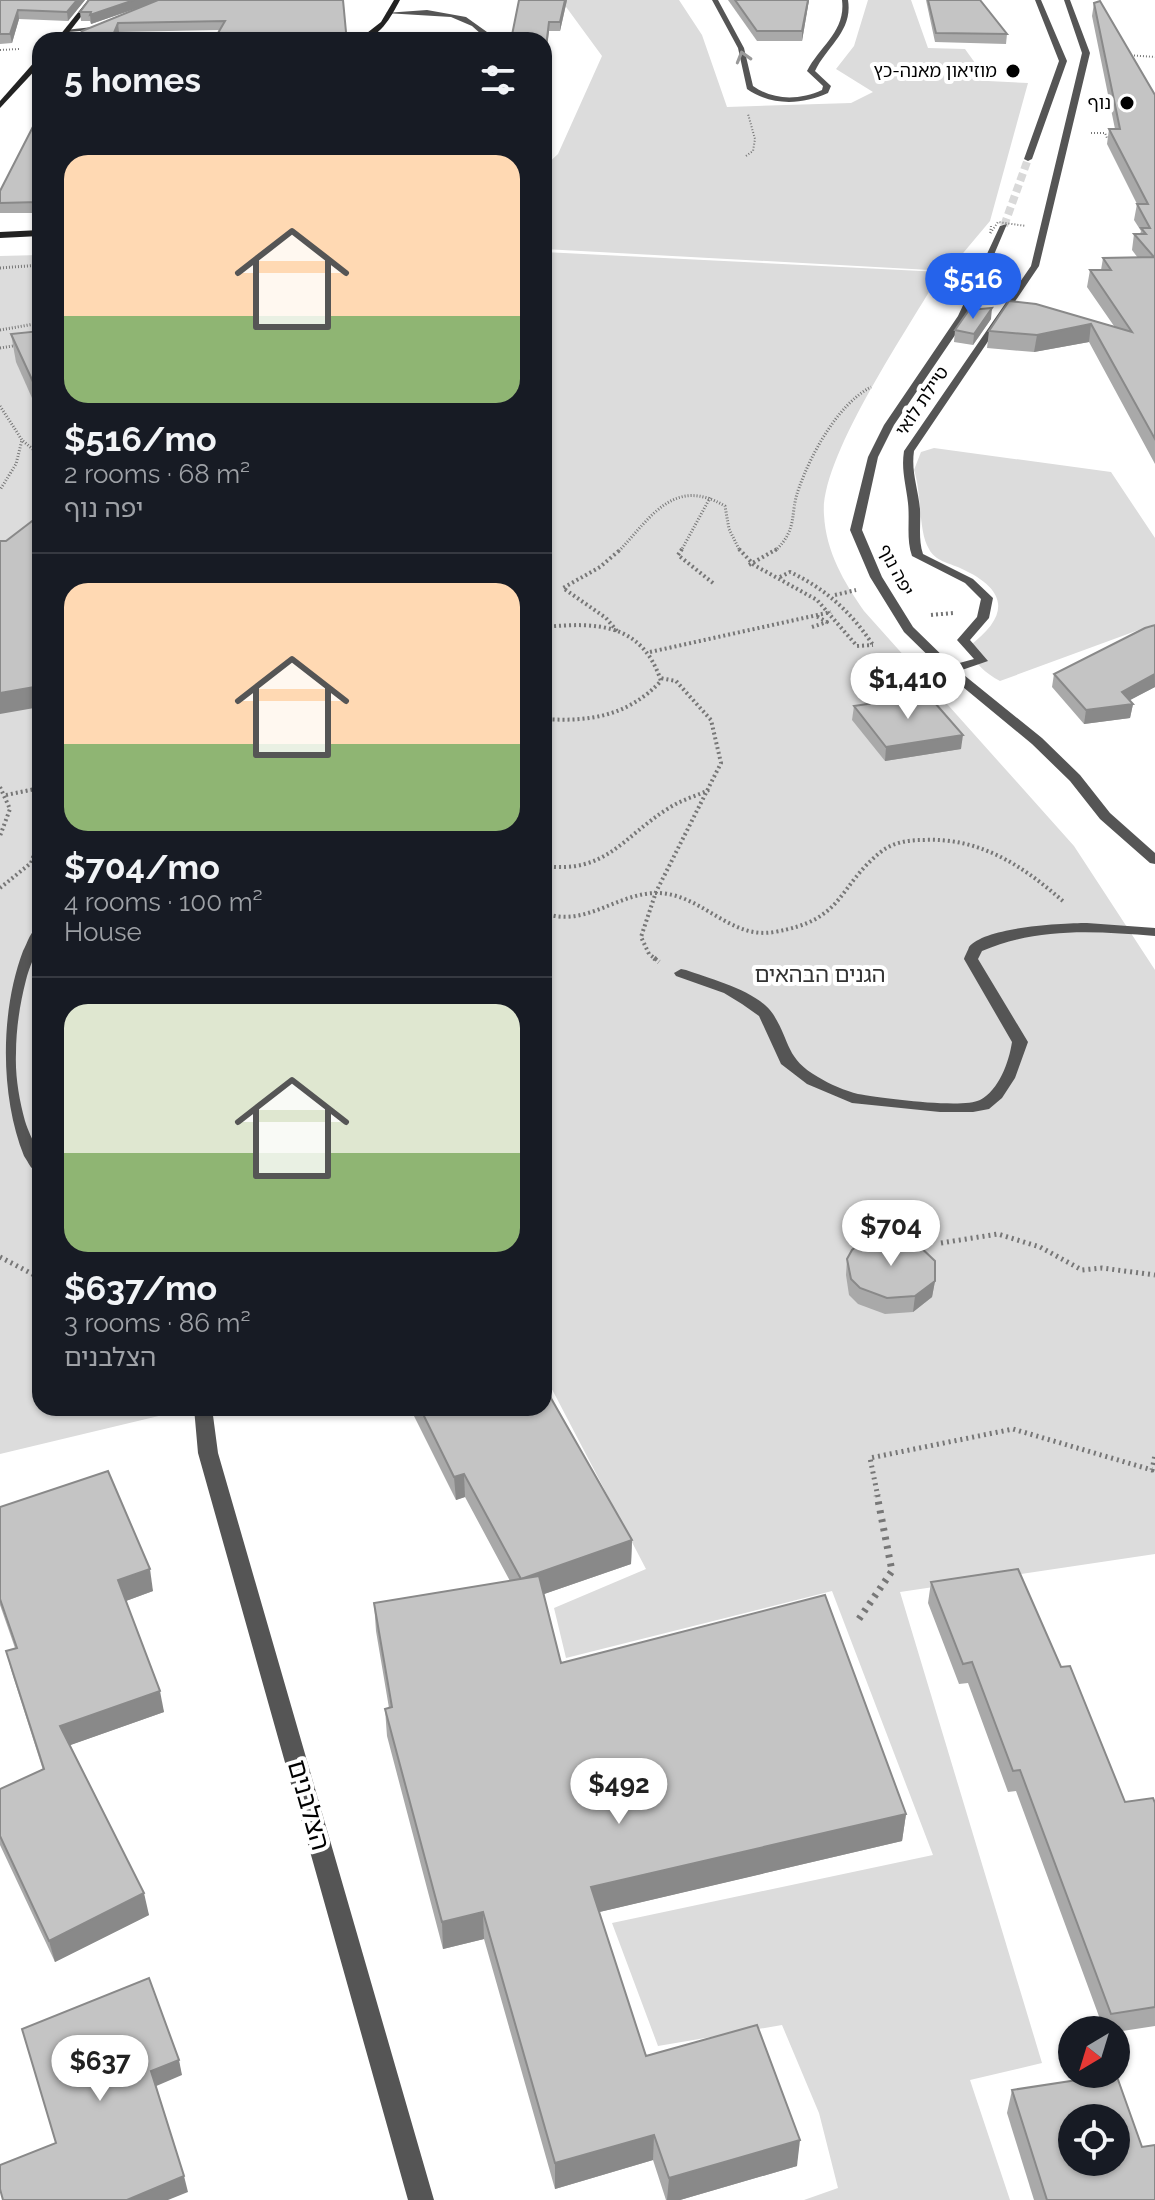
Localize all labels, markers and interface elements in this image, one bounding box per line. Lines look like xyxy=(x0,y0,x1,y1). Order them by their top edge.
one-way arrow xyxy=(736,51,752,64)
icon: filters xyxy=(476,58,520,102)
text: 5 homes xyxy=(64,60,201,100)
place label: מוזיאון מאנה-כץ xyxy=(873,60,997,81)
marker: מוזיאון מאנה-כץ xyxy=(1004,62,1022,80)
place label: נוף xyxy=(1088,92,1111,113)
marker: נוף xyxy=(1118,94,1136,112)
icon: home xyxy=(220,207,364,351)
pin: $516 xyxy=(926,253,1020,321)
text: $516 xyxy=(943,264,1003,294)
street label: טיילת לואי xyxy=(891,362,952,439)
text: $516/mo xyxy=(64,419,217,459)
text: 2 rooms · 68 m² xyxy=(64,459,250,489)
text: יפה נוף xyxy=(64,493,143,523)
street label: יפה נוף xyxy=(874,541,919,599)
icon: home xyxy=(220,635,364,779)
pin: $1,410 xyxy=(843,653,973,721)
text: $1,410 xyxy=(868,664,948,694)
text: $704/mo xyxy=(64,847,220,887)
text: 4 rooms · 100 m² xyxy=(64,887,263,917)
text: House xyxy=(64,917,142,947)
park label: הגנים הבהאים xyxy=(754,961,886,987)
icon: home xyxy=(220,1056,364,1200)
pin: $704 xyxy=(844,1200,938,1268)
text: $704 xyxy=(860,1211,922,1241)
text: $637/mo xyxy=(64,1268,217,1308)
text: 3 rooms · 86 m² xyxy=(64,1308,251,1338)
text: הצלבנים xyxy=(64,1342,156,1372)
street label: הצלבנים xyxy=(282,1756,336,1854)
pin: $492 xyxy=(572,1758,666,1826)
text: $492 xyxy=(588,1769,650,1799)
north arrow xyxy=(1058,2016,1130,2088)
map controls xyxy=(1058,2016,1130,2176)
pin: $637 xyxy=(53,2035,147,2103)
text: $637 xyxy=(69,2046,131,2076)
button: locate xyxy=(1058,2104,1130,2176)

